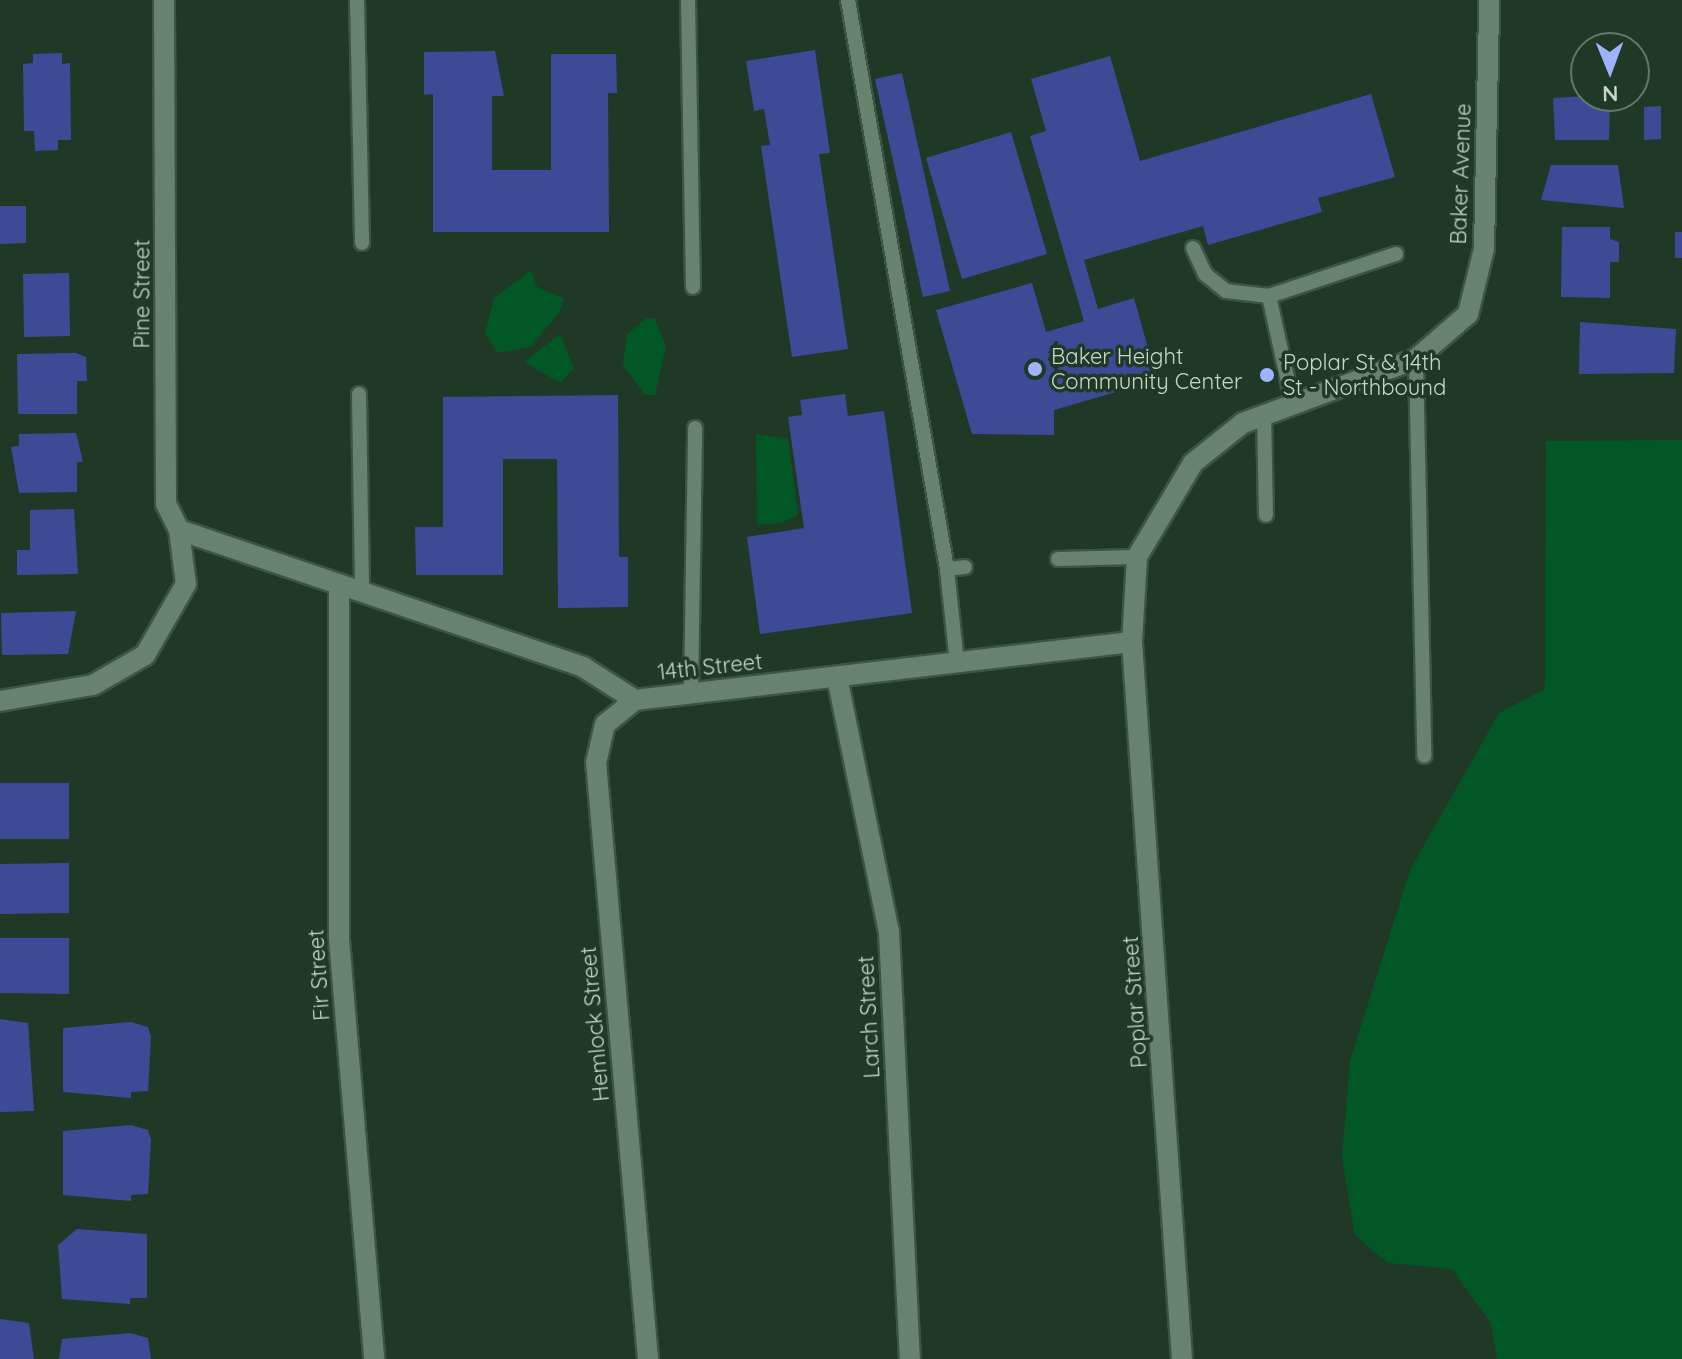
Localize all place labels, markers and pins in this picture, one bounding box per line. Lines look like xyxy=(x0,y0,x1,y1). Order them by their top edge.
place label: Baker Height Community Center xyxy=(1051,343,1242,394)
place label: Poplar St & 14th St - Northbound xyxy=(1283,349,1446,400)
marker: Baker Height Community Center xyxy=(1026,360,1044,378)
marker: Poplar St & 14th St - Northbound xyxy=(1258,366,1276,384)

